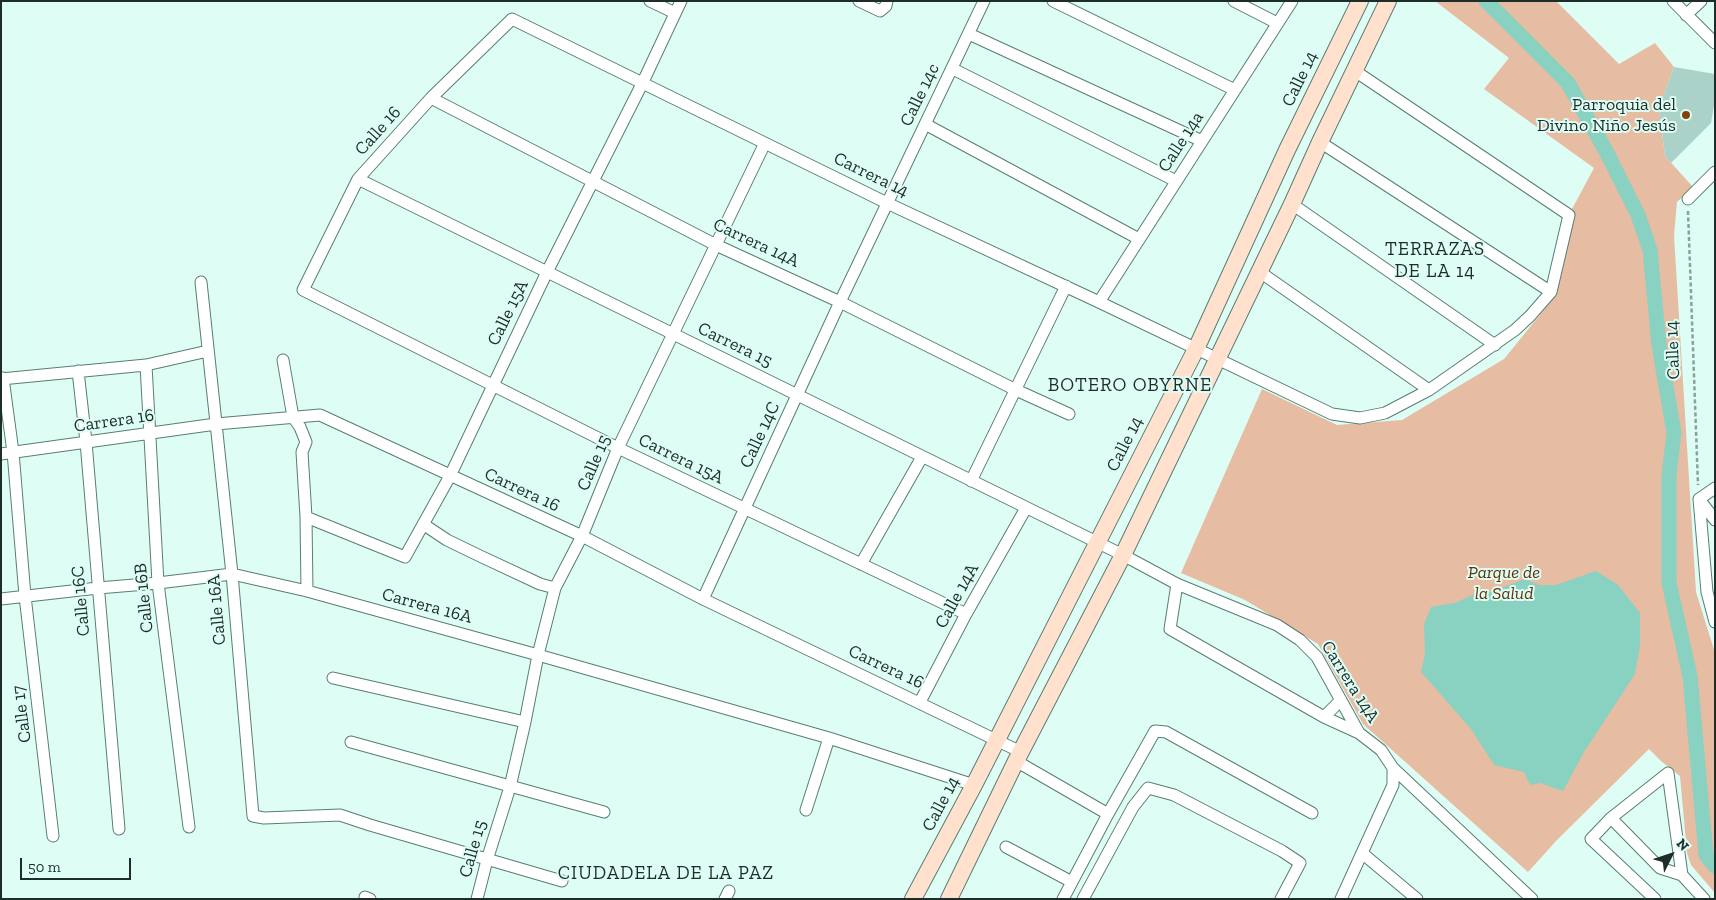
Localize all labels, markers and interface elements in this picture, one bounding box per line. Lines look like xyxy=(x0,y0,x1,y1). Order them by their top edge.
street label: Calle 14 xyxy=(1277,48,1323,110)
street label: Calle 14c xyxy=(896,60,944,130)
place label: Parroquia del Divino Niño Jesús xyxy=(1537,94,1676,136)
street label: Calle 16 xyxy=(350,102,406,160)
street label: Calle 14a xyxy=(1153,108,1209,176)
marker: Parroquia del Divino Niño Jesús xyxy=(1680,109,1692,121)
street label: Carrera 14 xyxy=(830,148,912,202)
street label: Carrera 14A xyxy=(710,214,802,272)
district label: TERRAZAS DE LA 14 xyxy=(1384,239,1486,283)
street label: Calle 15A xyxy=(483,277,533,349)
street label: Carrera 15 xyxy=(694,318,776,372)
street label: Calle 14 xyxy=(1661,320,1685,380)
district label: BOTERO OBYRNE xyxy=(1046,375,1214,397)
street label: Calle 14C xyxy=(735,398,785,472)
street label: Carrera 16 xyxy=(73,405,155,437)
street label: Calle 14 xyxy=(1102,413,1148,475)
street label: Carrera 15A xyxy=(635,429,727,489)
street label: Calle 15 xyxy=(573,432,615,494)
street label: Carrera 16 xyxy=(481,463,563,517)
street label: Calle 14A xyxy=(930,560,984,632)
street label: Calle 16B xyxy=(130,562,158,634)
park label: Parque de la Salud xyxy=(1468,562,1540,604)
street label: Calle 16C xyxy=(67,565,95,637)
street label: Calle 16A xyxy=(203,574,231,646)
street label: Carrera 16A xyxy=(380,584,474,628)
street label: Carrera 14A xyxy=(1316,637,1384,727)
street label: Carrera 16 xyxy=(845,640,927,694)
street label: Calle 17 xyxy=(8,684,36,744)
street label: Calle 14 xyxy=(918,773,964,835)
street label: Calle 15 xyxy=(455,818,491,880)
north arrow xyxy=(1646,830,1696,880)
text: N xyxy=(1673,835,1693,854)
scale bar xyxy=(22,848,134,880)
text: 50 m xyxy=(28,858,61,876)
district label: CIUDADELA DE LA PAZ xyxy=(555,863,777,885)

